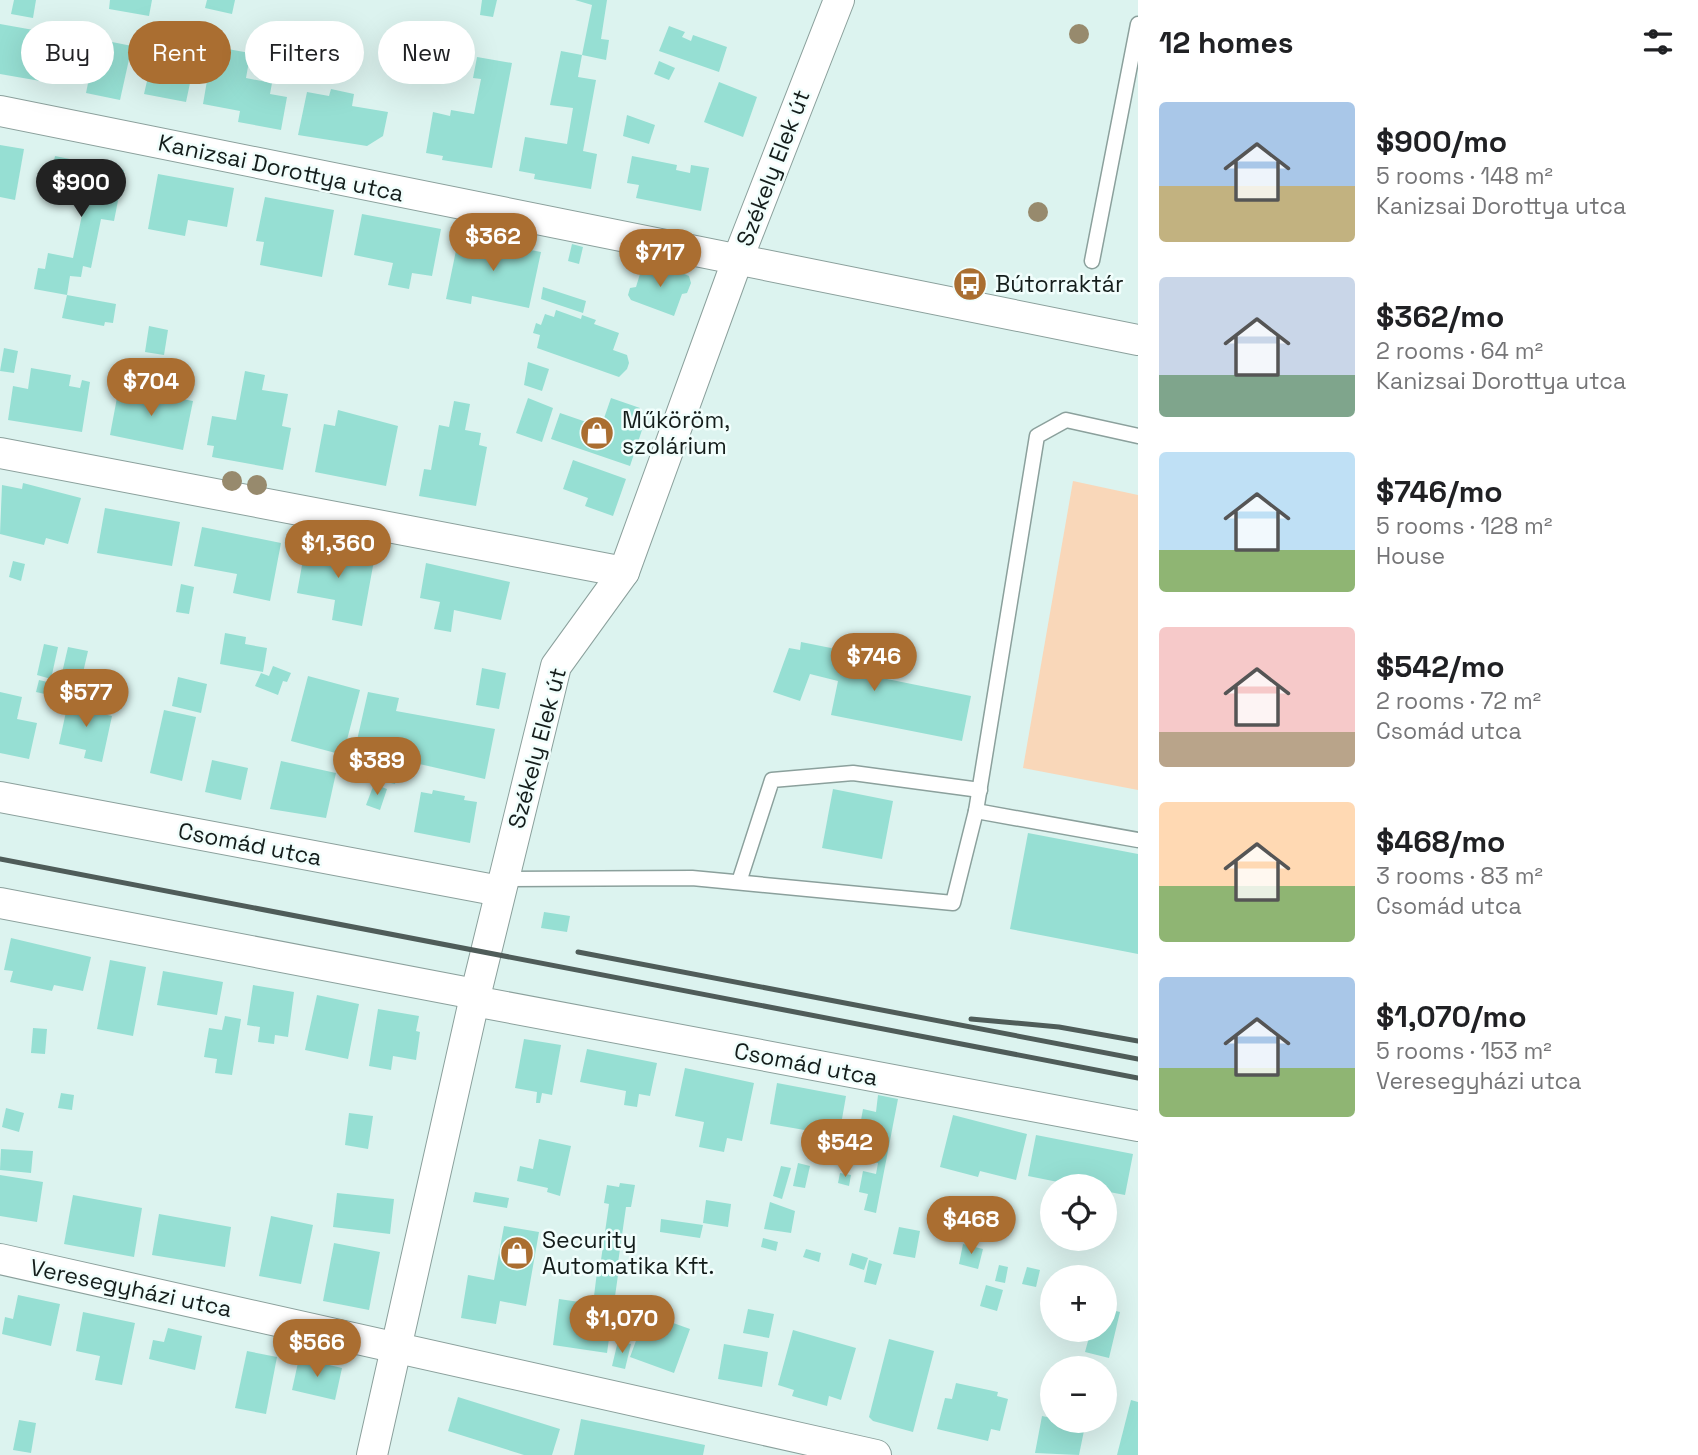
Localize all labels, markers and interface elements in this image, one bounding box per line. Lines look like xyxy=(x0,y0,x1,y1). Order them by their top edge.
chip: Buy xyxy=(21,21,114,84)
chip: Rent xyxy=(128,21,231,84)
chip: Filters xyxy=(245,21,364,84)
chip: New xyxy=(378,21,475,84)
text: 12 homes xyxy=(1159,23,1294,62)
icon: filters xyxy=(1639,23,1677,61)
street label: Székely Elek út xyxy=(729,85,817,251)
text: $900/mo xyxy=(1376,122,1507,161)
street label: Kanizsai Dorottya utca xyxy=(156,127,406,209)
icon: home xyxy=(1215,130,1299,214)
pin: $900 xyxy=(40,160,122,219)
text: 5 rooms · 148 m² xyxy=(1376,161,1553,191)
text: $900 xyxy=(52,167,110,197)
text: Kanizsai Dorottya utca xyxy=(1376,191,1626,221)
pin: $362 xyxy=(452,214,534,273)
text: $362 xyxy=(465,221,521,251)
pin: $717 xyxy=(619,230,701,289)
text: $717 xyxy=(635,237,685,267)
bus stop icon: Bútorraktár xyxy=(951,265,989,303)
place label: Bútorraktár xyxy=(995,269,1124,299)
text: $362/mo xyxy=(1376,297,1504,336)
icon: home xyxy=(1215,305,1299,389)
text: 2 rooms · 64 m² xyxy=(1376,336,1543,366)
pin: $704 xyxy=(110,358,192,418)
text: $704 xyxy=(123,366,179,396)
text: Kanizsai Dorottya utca xyxy=(1376,366,1626,396)
place label: Műköröm, szolárium xyxy=(622,405,730,461)
shop icon: Műköröm, szolárium xyxy=(578,414,616,452)
text: $746/mo xyxy=(1376,472,1503,511)
icon: home xyxy=(1215,480,1299,564)
text: 5 rooms · 128 m² xyxy=(1376,511,1552,541)
pin: $1,360 xyxy=(281,520,395,580)
text: $1,360 xyxy=(301,528,375,558)
text: House xyxy=(1376,541,1445,571)
pin: $746 xyxy=(833,634,915,693)
text: $746 xyxy=(847,641,901,671)
text: $542/mo xyxy=(1376,647,1505,686)
icon: home xyxy=(1215,655,1299,739)
street label: Székely Elek út xyxy=(501,664,573,832)
pin: $577 xyxy=(45,670,127,729)
text: $577 xyxy=(60,677,112,707)
text: 2 rooms · 72 m² xyxy=(1376,686,1541,716)
text: Csomád utca xyxy=(1376,716,1522,746)
pin: $389 xyxy=(336,738,418,797)
text: $389 xyxy=(349,745,405,775)
street label: Csomád utca xyxy=(176,815,324,873)
text: $468/mo xyxy=(1376,822,1505,861)
icon: home xyxy=(1215,830,1299,914)
text: 3 rooms · 83 m² xyxy=(1376,861,1543,891)
text: Csomád utca xyxy=(1376,891,1522,921)
text: $1,070/mo xyxy=(1376,997,1527,1036)
icon: home xyxy=(1215,1005,1299,1089)
street label: Csomád utca xyxy=(732,1035,880,1093)
text: 5 rooms · 153 m² xyxy=(1376,1036,1552,1066)
text: Veresegyházi utca xyxy=(1376,1066,1582,1096)
pin: $542 xyxy=(804,1120,886,1179)
text: $542 xyxy=(817,1127,873,1157)
map controls xyxy=(1040,1174,1117,1433)
button: locate xyxy=(1040,1174,1117,1251)
pin: $468 xyxy=(930,1196,1012,1256)
text: $468 xyxy=(943,1204,999,1234)
place label: Security Automatika Kft. xyxy=(542,1225,714,1281)
shop icon: Security Automatika Kft. xyxy=(498,1234,536,1272)
street label: Veresegyházi utca xyxy=(27,1252,235,1324)
button: + xyxy=(1040,1265,1117,1342)
pin: $1,070 xyxy=(565,1296,679,1355)
text: $1,070 xyxy=(586,1303,658,1333)
pin: $566 xyxy=(276,1320,358,1379)
text: $566 xyxy=(289,1327,345,1357)
button: − xyxy=(1040,1356,1117,1433)

